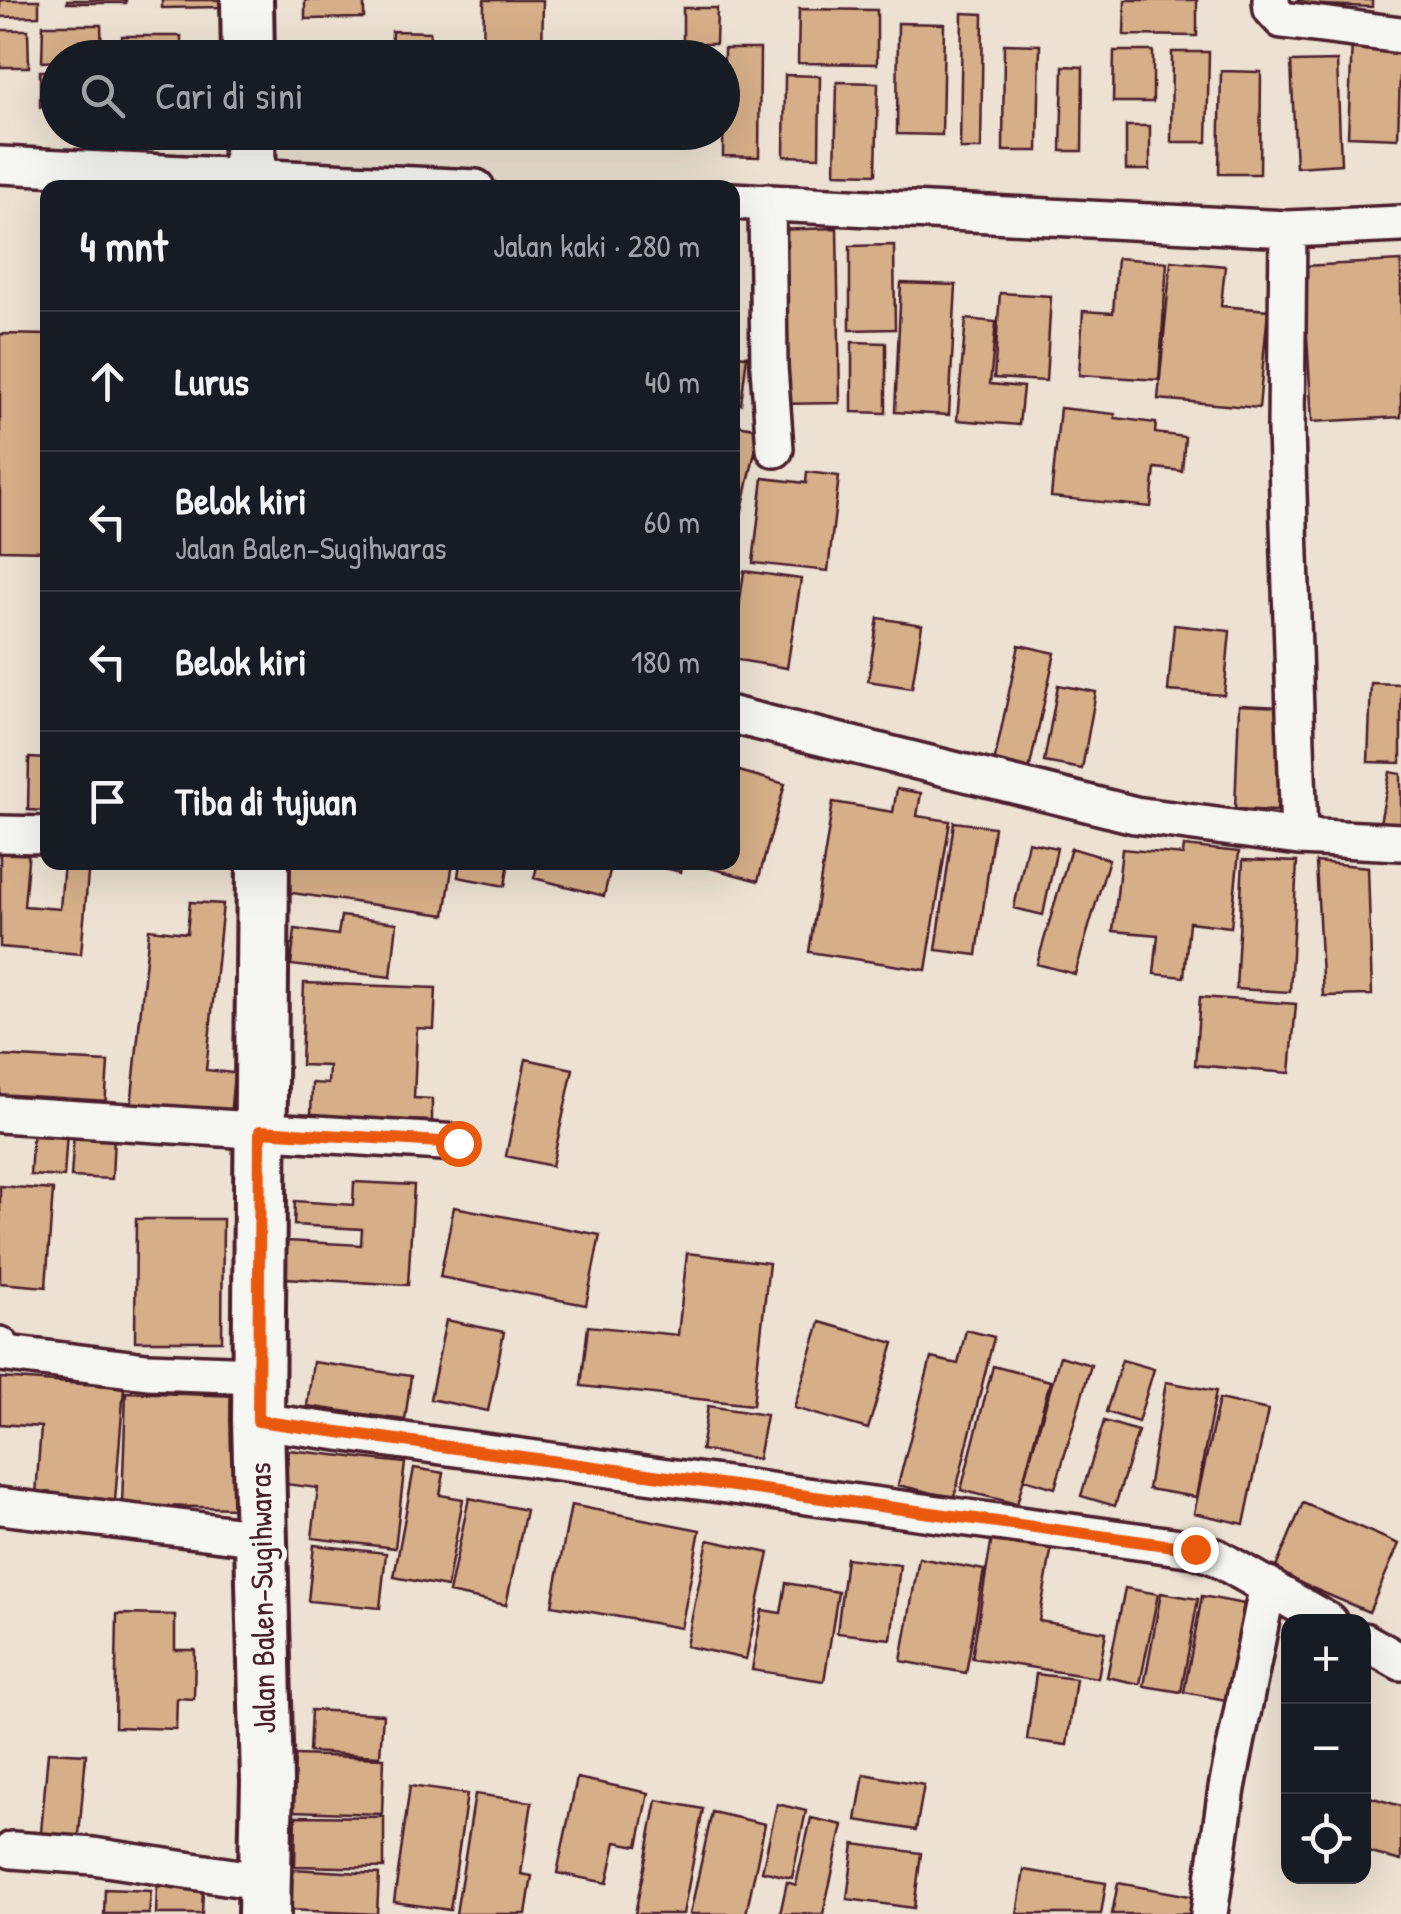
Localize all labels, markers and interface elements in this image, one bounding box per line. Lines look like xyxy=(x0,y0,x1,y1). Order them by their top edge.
search box xyxy=(40,40,740,150)
icon: search xyxy=(75,68,130,123)
text: Cari di sini xyxy=(155,69,304,121)
text: 4 mnt xyxy=(80,217,167,274)
text: Jalan kaki · 280 m xyxy=(493,224,700,267)
icon: ahead xyxy=(80,354,135,409)
text: Lurus xyxy=(175,355,249,407)
text: 40 m xyxy=(645,360,700,403)
text: Belok kiri xyxy=(175,474,307,526)
icon: left xyxy=(80,494,135,549)
text: 60 m xyxy=(644,500,700,543)
text: Jalan Balen-Sugihwaras xyxy=(175,526,447,569)
icon: left xyxy=(80,634,135,689)
text: Belok kiri xyxy=(175,635,307,687)
text: 180 m xyxy=(631,640,700,683)
icon: arrive xyxy=(80,774,135,829)
text: Tiba di tujuan xyxy=(175,775,357,827)
route start xyxy=(436,1121,482,1167)
street label: Jalan Balen-Sugihwaras xyxy=(238,1462,285,1734)
route end xyxy=(1173,1527,1219,1573)
map controls xyxy=(1281,1614,1371,1884)
button: + xyxy=(1281,1614,1371,1704)
button: − xyxy=(1281,1704,1371,1794)
button: locate xyxy=(1281,1794,1371,1884)

